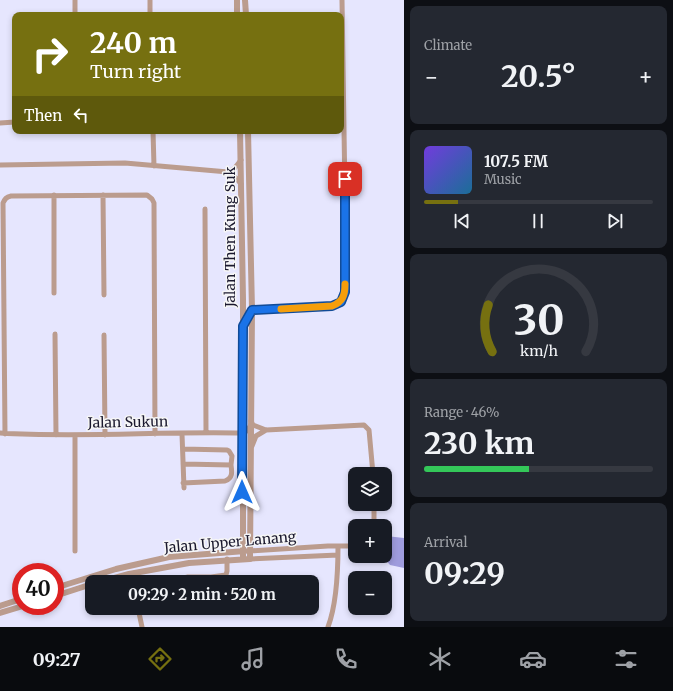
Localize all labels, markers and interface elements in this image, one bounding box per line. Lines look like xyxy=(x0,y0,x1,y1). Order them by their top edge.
text: 240 m xyxy=(90,25,177,61)
icon: right xyxy=(24,28,76,80)
text: Climate xyxy=(424,37,472,54)
text: 20.5° xyxy=(501,57,576,95)
text: Turn right xyxy=(90,60,181,83)
text: − xyxy=(424,63,439,91)
text: + xyxy=(638,63,653,91)
icon: left xyxy=(70,104,92,126)
text: Then xyxy=(24,106,62,125)
text: 107.5 FM xyxy=(484,152,548,171)
pin xyxy=(328,162,362,196)
street label: Jalan Then Kung Suk xyxy=(221,167,239,308)
icon: arrive xyxy=(334,168,356,190)
text: Music xyxy=(484,171,522,188)
icon: previous xyxy=(451,210,473,232)
icon: pause xyxy=(527,210,549,232)
icon: next xyxy=(604,210,626,232)
text: 30 xyxy=(513,293,564,345)
text: km/h xyxy=(520,341,558,359)
text: Range · 46% xyxy=(424,404,499,421)
street label: Jalan Sukun xyxy=(87,412,168,432)
text: 230 km xyxy=(424,424,534,462)
map controls xyxy=(348,467,392,615)
button: layers xyxy=(348,467,392,511)
position arrow xyxy=(221,471,263,513)
button: + xyxy=(348,519,392,563)
street label: Jalan Upper Lanang xyxy=(162,527,297,557)
text: Arrival xyxy=(424,534,467,551)
text: 09:29 xyxy=(424,554,505,592)
speed limit sign: 40 xyxy=(12,563,64,615)
button: − xyxy=(348,571,392,615)
text: 09:29 · 2 min · 520 m xyxy=(128,585,276,604)
icon: directions xyxy=(146,645,174,673)
icon: music xyxy=(239,645,267,673)
icon: phone xyxy=(332,645,360,673)
icon: climate xyxy=(426,645,454,673)
icon: car xyxy=(519,645,547,673)
icon: filters xyxy=(612,645,640,673)
text: 09:27 xyxy=(33,648,81,671)

